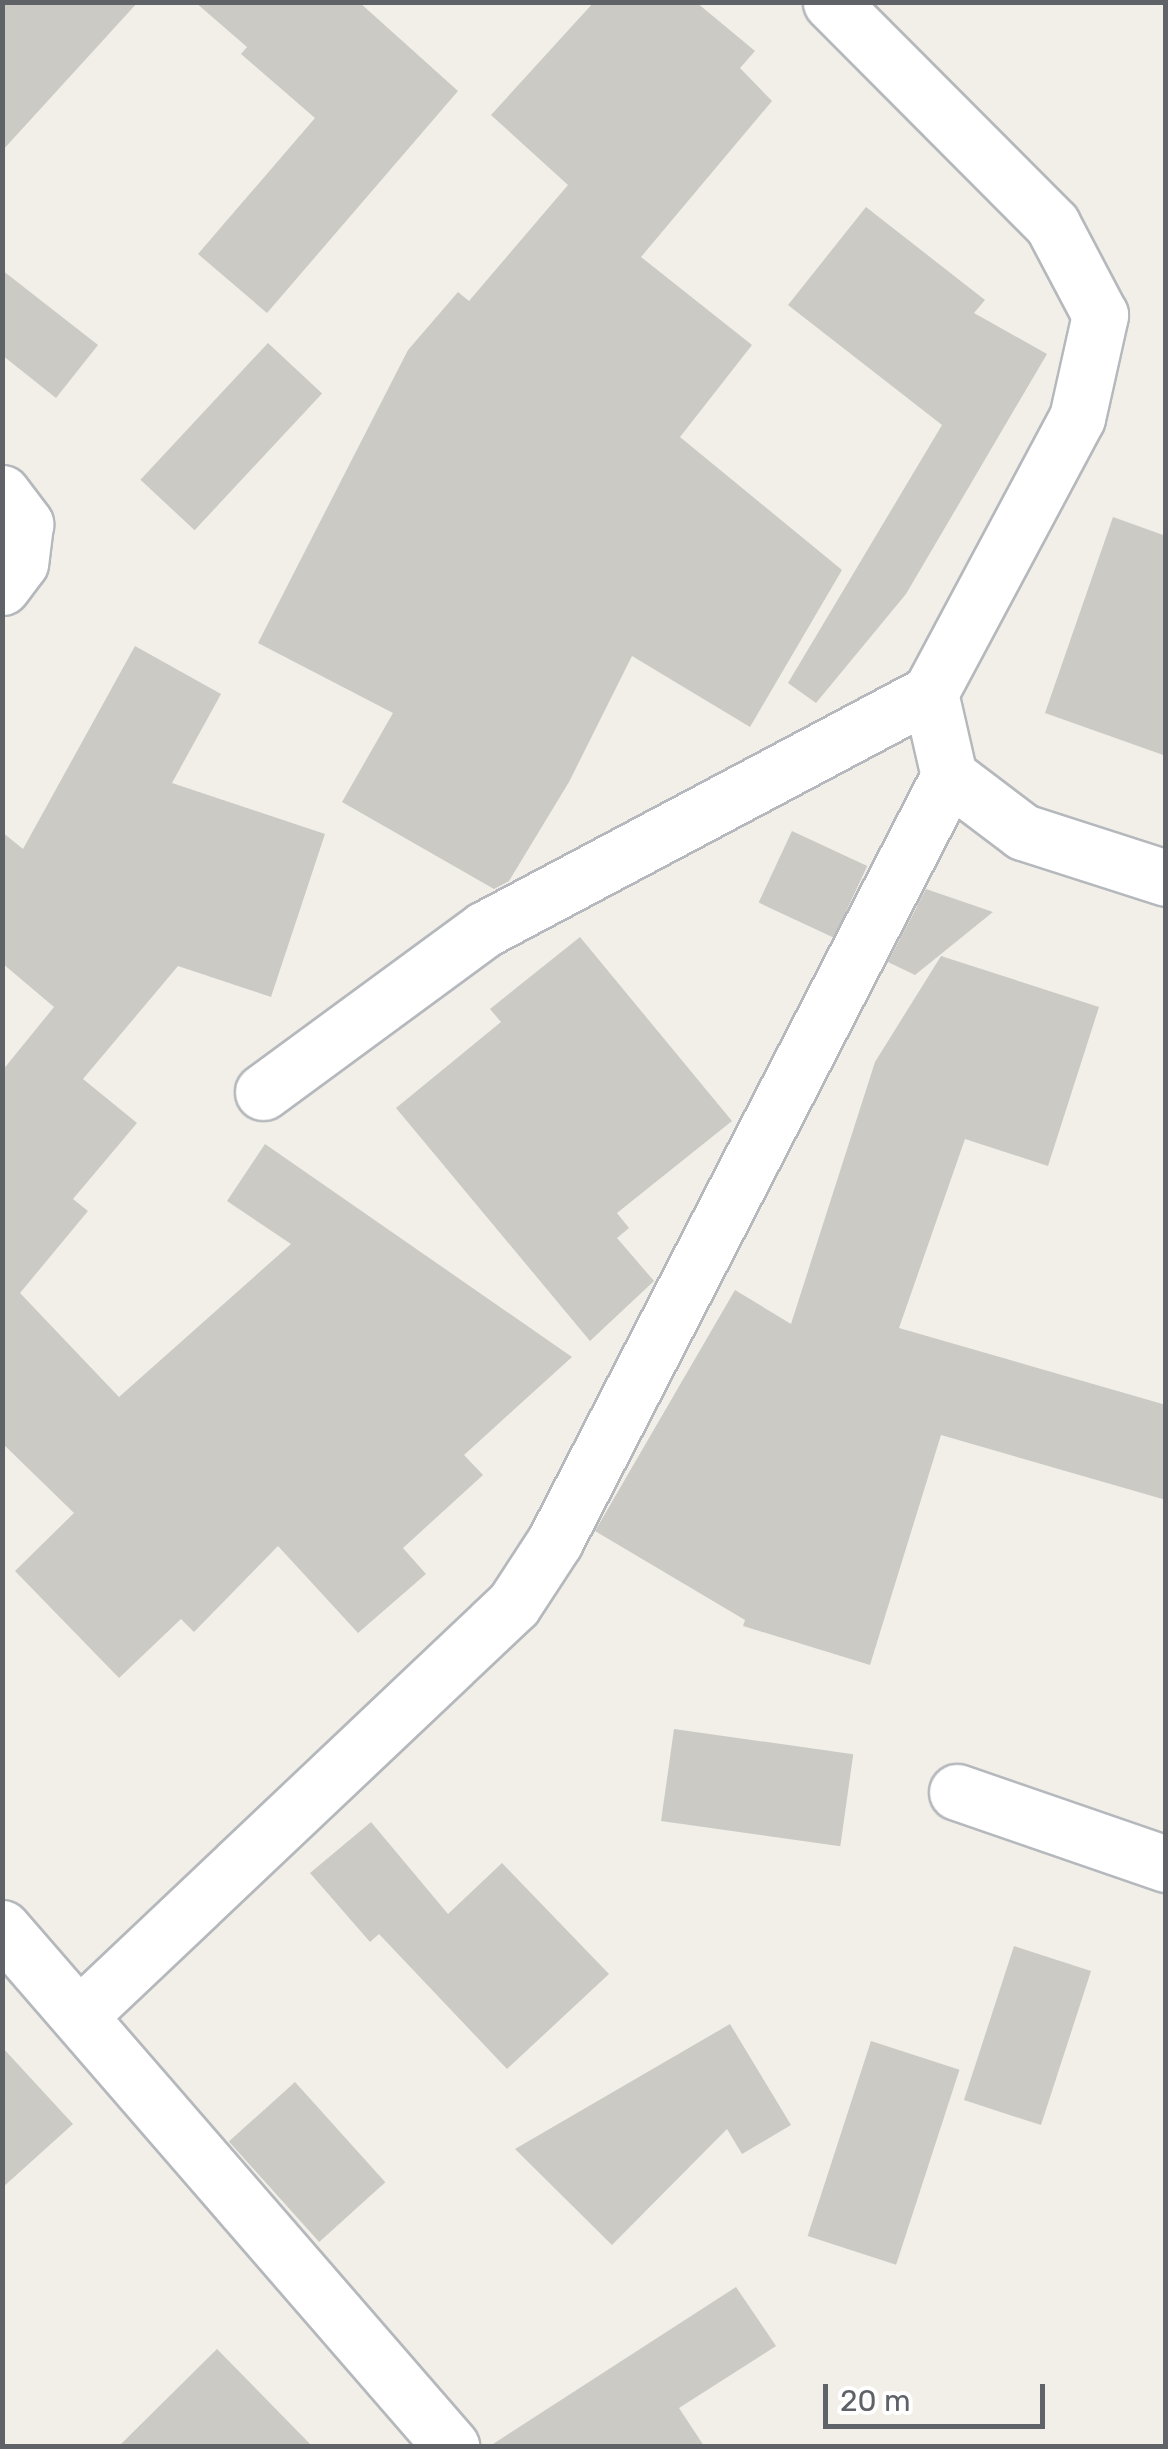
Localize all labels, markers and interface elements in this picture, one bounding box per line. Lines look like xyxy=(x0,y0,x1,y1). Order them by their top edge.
scale bar xyxy=(828,2364,1050,2426)
text: 20 m xyxy=(840,2383,911,2419)

